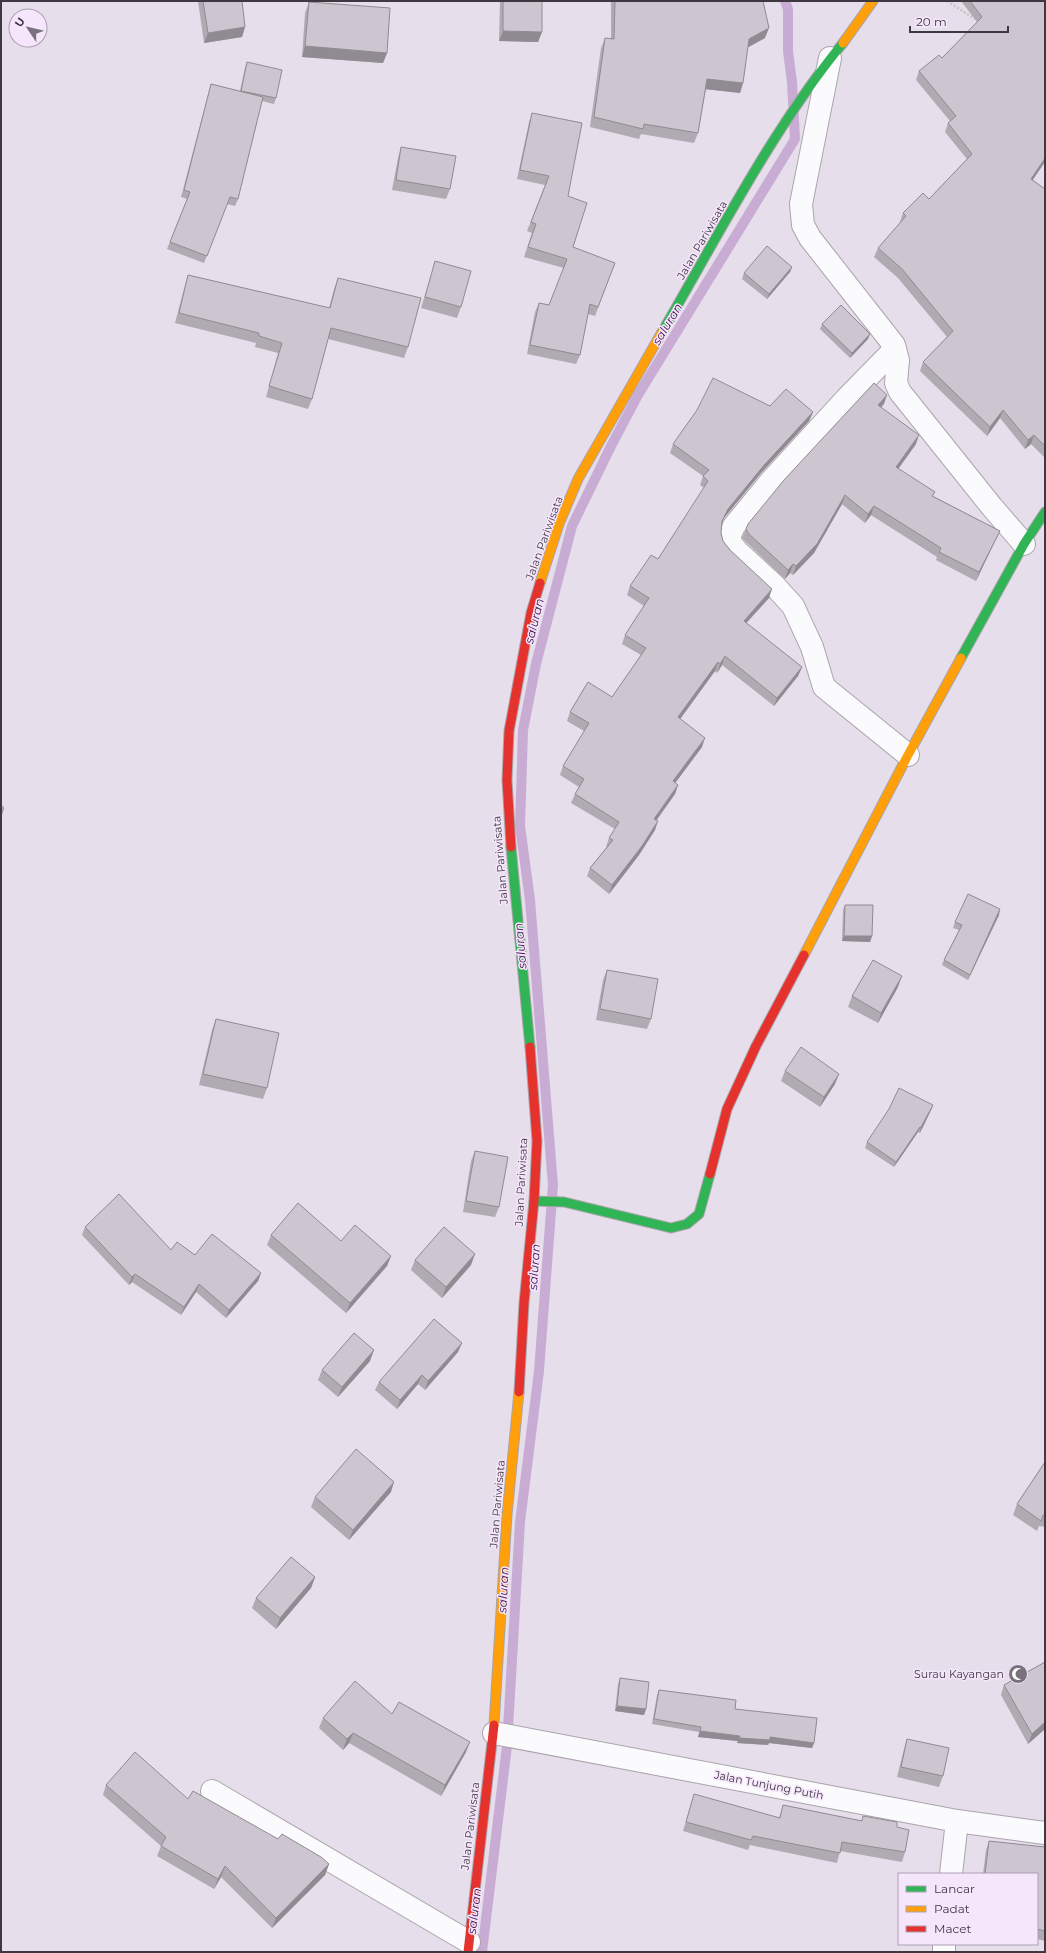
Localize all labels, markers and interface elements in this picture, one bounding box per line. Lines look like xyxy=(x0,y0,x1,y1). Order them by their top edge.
north arrow xyxy=(8,8,48,48)
scale bar xyxy=(910,8,1008,34)
text: 20 m xyxy=(916,14,947,29)
text: U xyxy=(12,15,28,30)
street label: Jalan Pariwisata xyxy=(673,198,730,283)
water label: saluran xyxy=(648,300,685,349)
street label: Jalan Pariwisata xyxy=(522,494,566,583)
water label: saluran xyxy=(521,597,547,646)
street label: Jalan Pariwisata xyxy=(489,815,511,906)
water label: saluran xyxy=(511,922,530,971)
street label: Jalan Pariwisata xyxy=(512,1137,530,1228)
water label: saluran xyxy=(525,1243,543,1292)
street label: Jalan Pariwisata xyxy=(486,1459,508,1550)
water label: saluran xyxy=(494,1567,512,1614)
mosque icon: Surau Kayangan xyxy=(1007,1663,1029,1685)
place label: Surau Kayangan xyxy=(914,1667,1004,1681)
street label: Jalan Tunjung Putih xyxy=(712,1767,825,1802)
street label: Jalan Pariwisata xyxy=(458,1781,482,1872)
legend xyxy=(898,1873,1038,1945)
text: Lancar xyxy=(934,1881,975,1896)
water label: saluran xyxy=(464,1887,484,1936)
text: Padat xyxy=(934,1901,970,1916)
text: Macet xyxy=(934,1921,971,1936)

